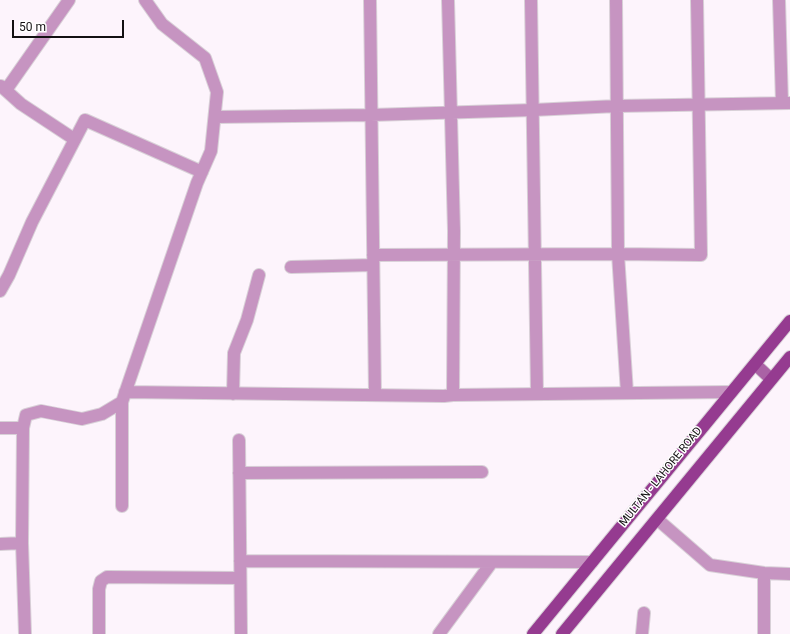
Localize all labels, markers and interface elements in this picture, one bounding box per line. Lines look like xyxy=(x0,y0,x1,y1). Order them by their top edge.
scale bar xyxy=(14,12,126,38)
text: 50 m xyxy=(19,20,46,34)
street label: MULTAN - LAHORE ROAD xyxy=(617,425,705,529)

